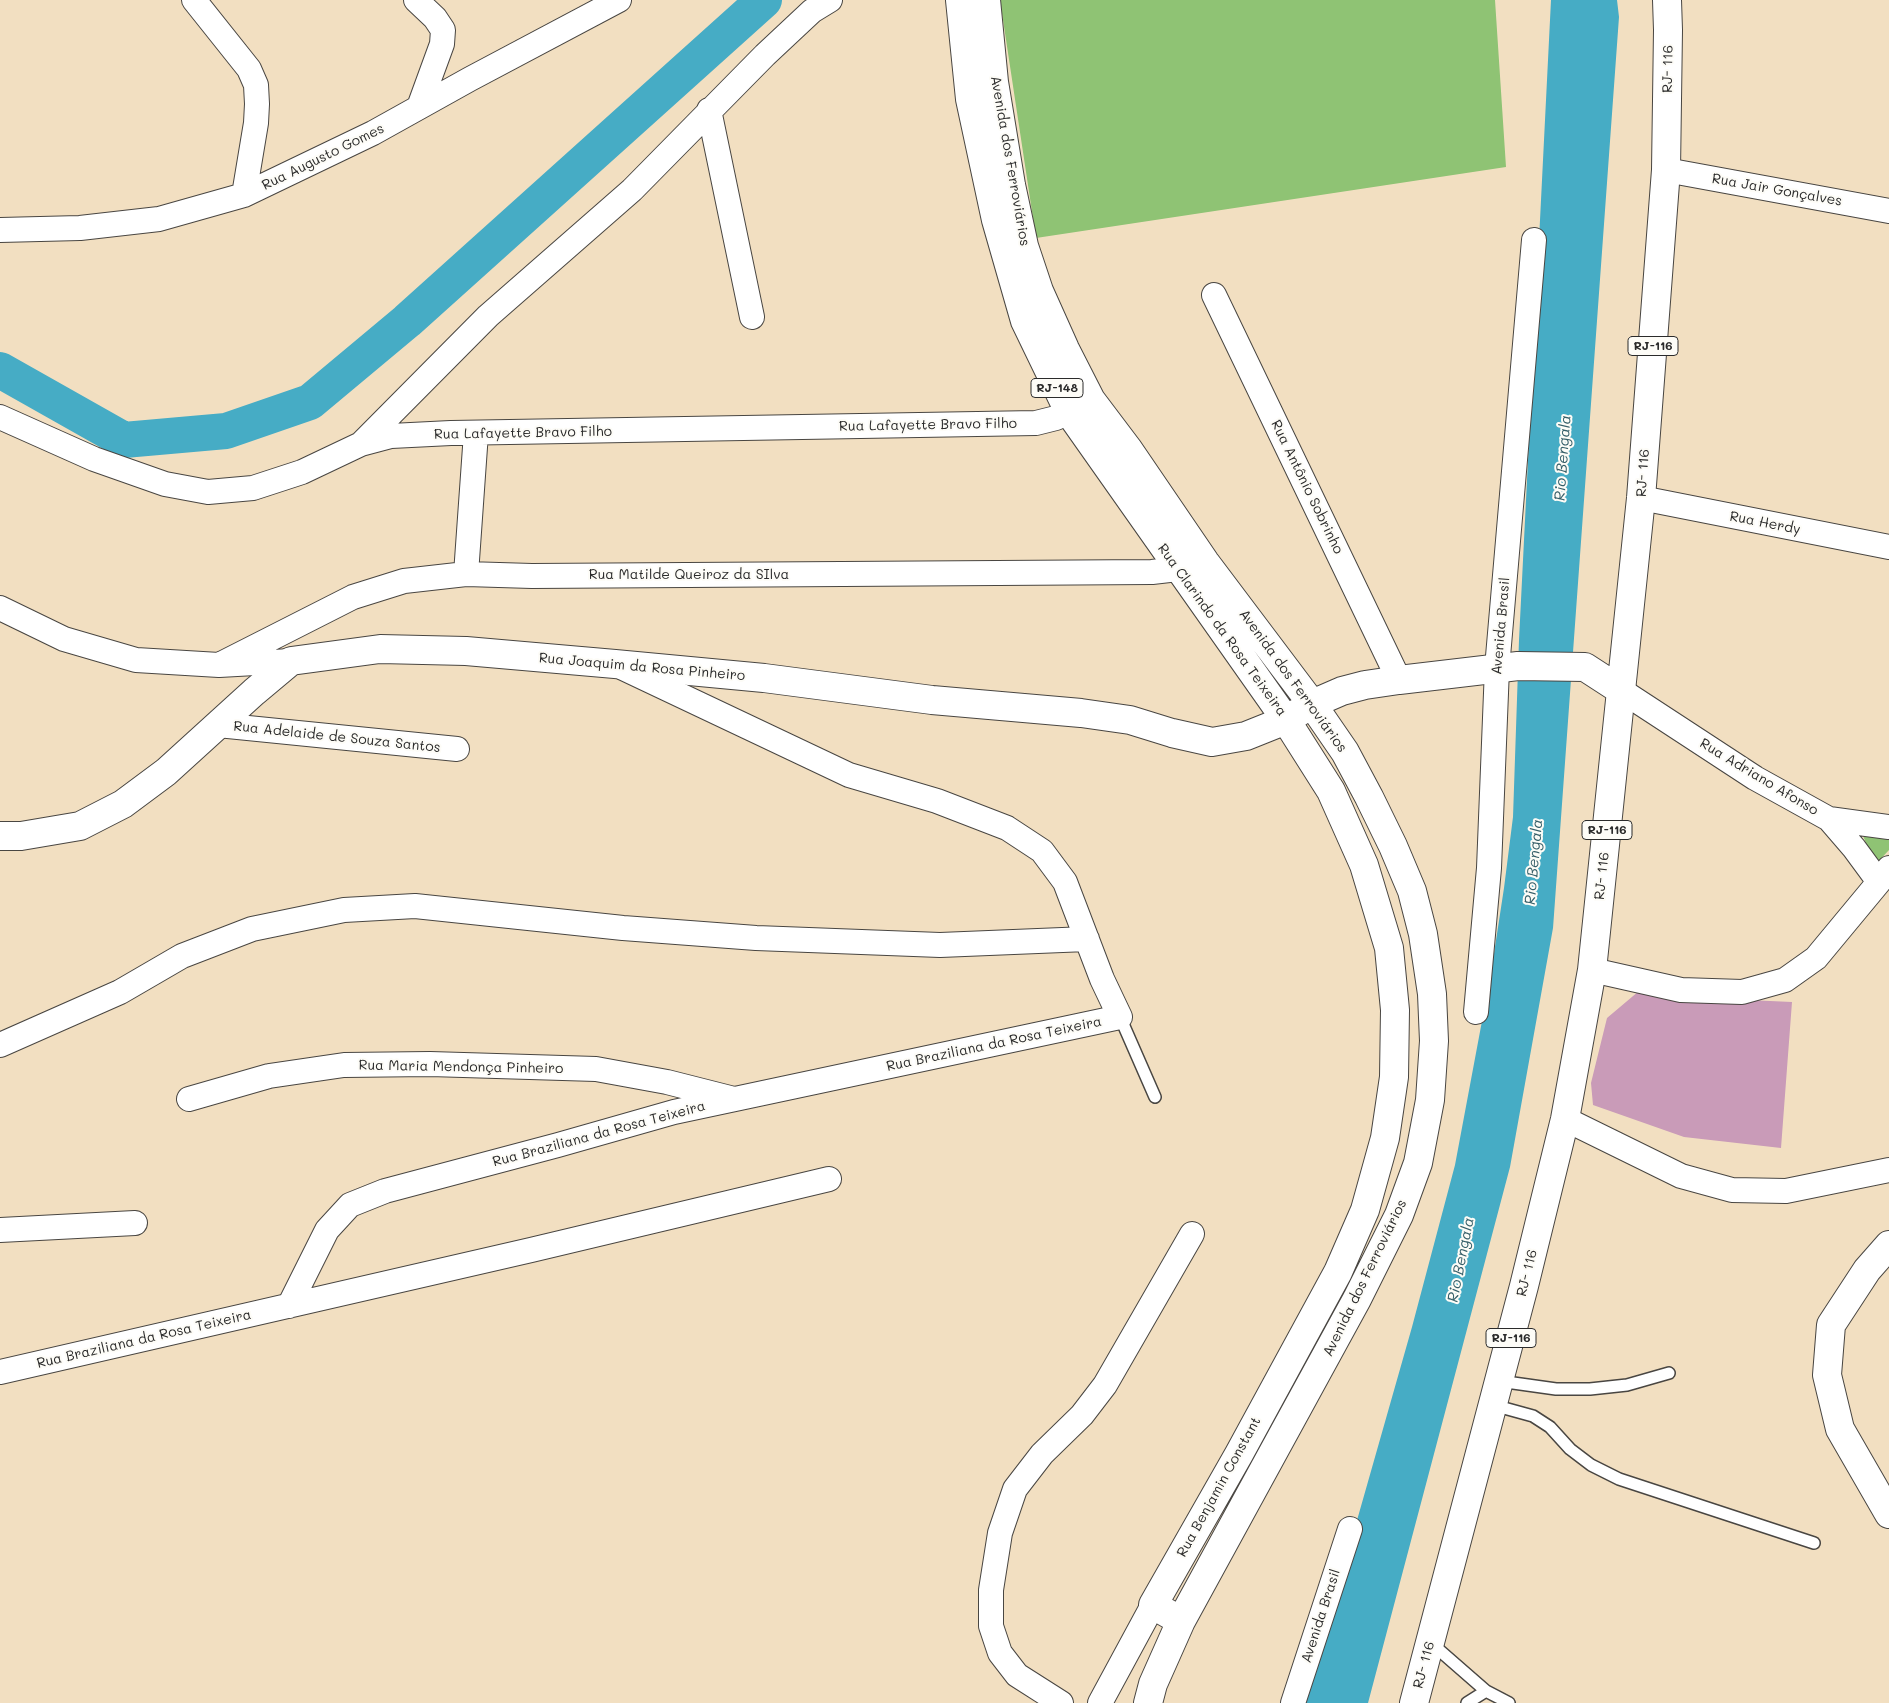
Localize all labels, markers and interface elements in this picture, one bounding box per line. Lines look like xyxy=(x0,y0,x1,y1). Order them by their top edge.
street label: RJ- 116 xyxy=(1659,45,1677,93)
street label: Avenida dos Ferroviários xyxy=(987,75,1033,247)
street label: Rua Augusto Gomes xyxy=(259,120,387,194)
street label: Rua Jair Gonçalves xyxy=(1711,170,1843,210)
road number: RJ-116 xyxy=(1628,336,1678,356)
road number: RJ-148 xyxy=(1031,378,1083,398)
water label: Rio Bengala xyxy=(1551,414,1575,502)
street label: Rua Lafayette Bravo Filho xyxy=(839,415,1017,435)
street label: Rua Antônio Sobrinho xyxy=(1267,417,1347,557)
street label: Rua Lafayette Bravo Filho xyxy=(434,423,612,443)
street label: RJ- 116 xyxy=(1633,448,1653,498)
street label: Rua Herdy xyxy=(1728,508,1802,538)
street label: Rua Clarindo da Rosa Teixeira xyxy=(1154,541,1290,719)
street label: Rua Matilde Queiroz da SIlva xyxy=(589,567,789,583)
street label: Avenida Brasil xyxy=(1488,577,1514,675)
street label: Avenida dos Ferroviários xyxy=(1235,606,1351,756)
street label: Rua Joaquim da Rosa Pinheiro xyxy=(538,650,746,684)
street label: Rua Adelaide de Souza Santos xyxy=(233,718,441,756)
street label: Rua Adriano Afonso xyxy=(1697,735,1821,819)
water label: Rio Bengala xyxy=(1521,818,1547,906)
road number: RJ-116 xyxy=(1582,820,1632,840)
street label: RJ- 116 xyxy=(1591,851,1613,901)
street label: Rua Braziliana da Rosa Teixeira xyxy=(885,1013,1103,1075)
street label: Rua Maria Mendonça Pinheiro xyxy=(358,1057,564,1077)
street label: Rua Braziliana da Rosa Teixeira xyxy=(491,1097,707,1171)
street label: Avenida dos Ferroviários xyxy=(1320,1197,1410,1359)
water label: Rio Bengala xyxy=(1444,1216,1478,1304)
street label: RJ- 116 xyxy=(1513,1248,1541,1298)
street label: Rua Braziliana da Rosa Teixeira xyxy=(35,1306,253,1372)
road number: RJ-116 xyxy=(1486,1329,1536,1348)
street label: Rua Benjamin Constant xyxy=(1173,1414,1265,1560)
street label: Avenida Brasil xyxy=(1298,1567,1344,1665)
street label: RJ- 116 xyxy=(1410,1640,1438,1690)

